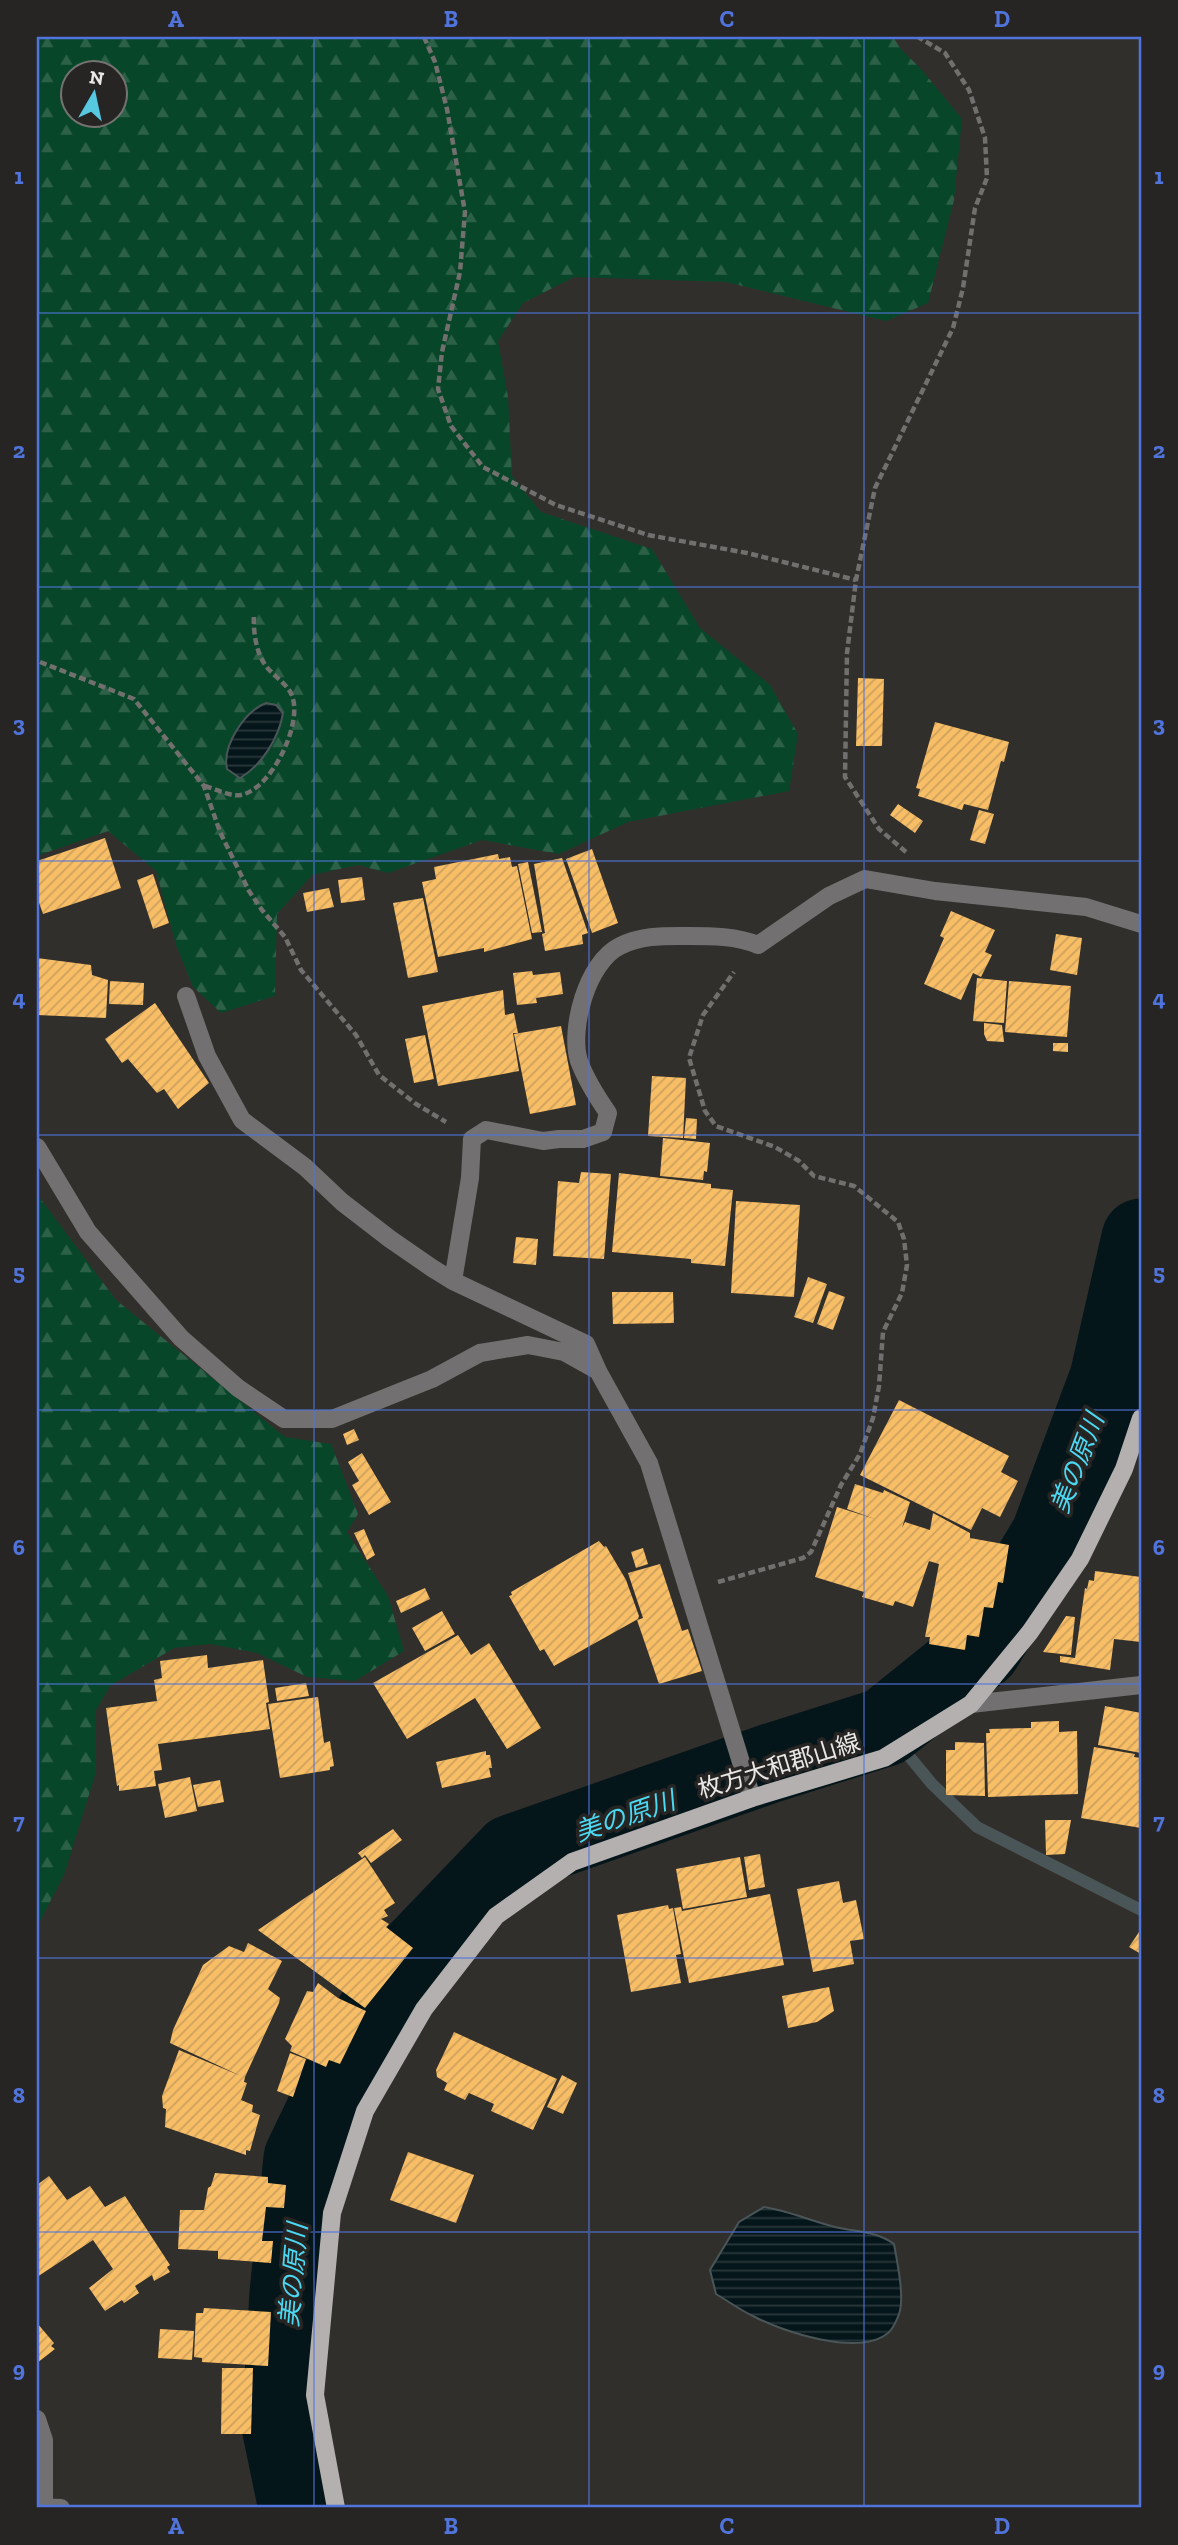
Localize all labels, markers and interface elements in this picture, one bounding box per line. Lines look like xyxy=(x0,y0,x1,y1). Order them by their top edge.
text: A xyxy=(168,5,184,33)
text: B xyxy=(444,5,458,33)
text: C xyxy=(720,5,734,33)
text: D xyxy=(994,5,1010,33)
north arrow xyxy=(60,60,130,130)
text: N xyxy=(88,65,106,90)
text: 1 xyxy=(14,162,24,190)
text: 1 xyxy=(1154,162,1164,190)
text: 2 xyxy=(13,436,25,464)
text: 2 xyxy=(1153,436,1165,464)
text: 3 xyxy=(13,710,25,738)
text: 3 xyxy=(1153,710,1165,738)
text: 4 xyxy=(12,984,26,1012)
text: 4 xyxy=(1152,984,1166,1012)
text: 5 xyxy=(13,1258,25,1286)
text: 5 xyxy=(1153,1258,1165,1286)
water label: 美の原川 xyxy=(1043,1406,1112,1517)
text: 6 xyxy=(13,1533,25,1561)
text: 6 xyxy=(1153,1533,1165,1561)
street label: 枚方大和郡山線 xyxy=(694,1727,863,1804)
water label: 美の原川 xyxy=(571,1783,682,1848)
text: 7 xyxy=(13,1807,25,1835)
text: 7 xyxy=(1153,1807,1165,1835)
text: 8 xyxy=(13,2081,25,2109)
text: 8 xyxy=(1153,2081,1165,2109)
water label: 美の原川 xyxy=(273,2219,314,2328)
text: 9 xyxy=(13,2355,25,2383)
text: 9 xyxy=(1153,2355,1165,2383)
text: A xyxy=(168,2512,184,2540)
text: B xyxy=(444,2512,458,2540)
text: C xyxy=(720,2512,734,2540)
text: D xyxy=(994,2512,1010,2540)

